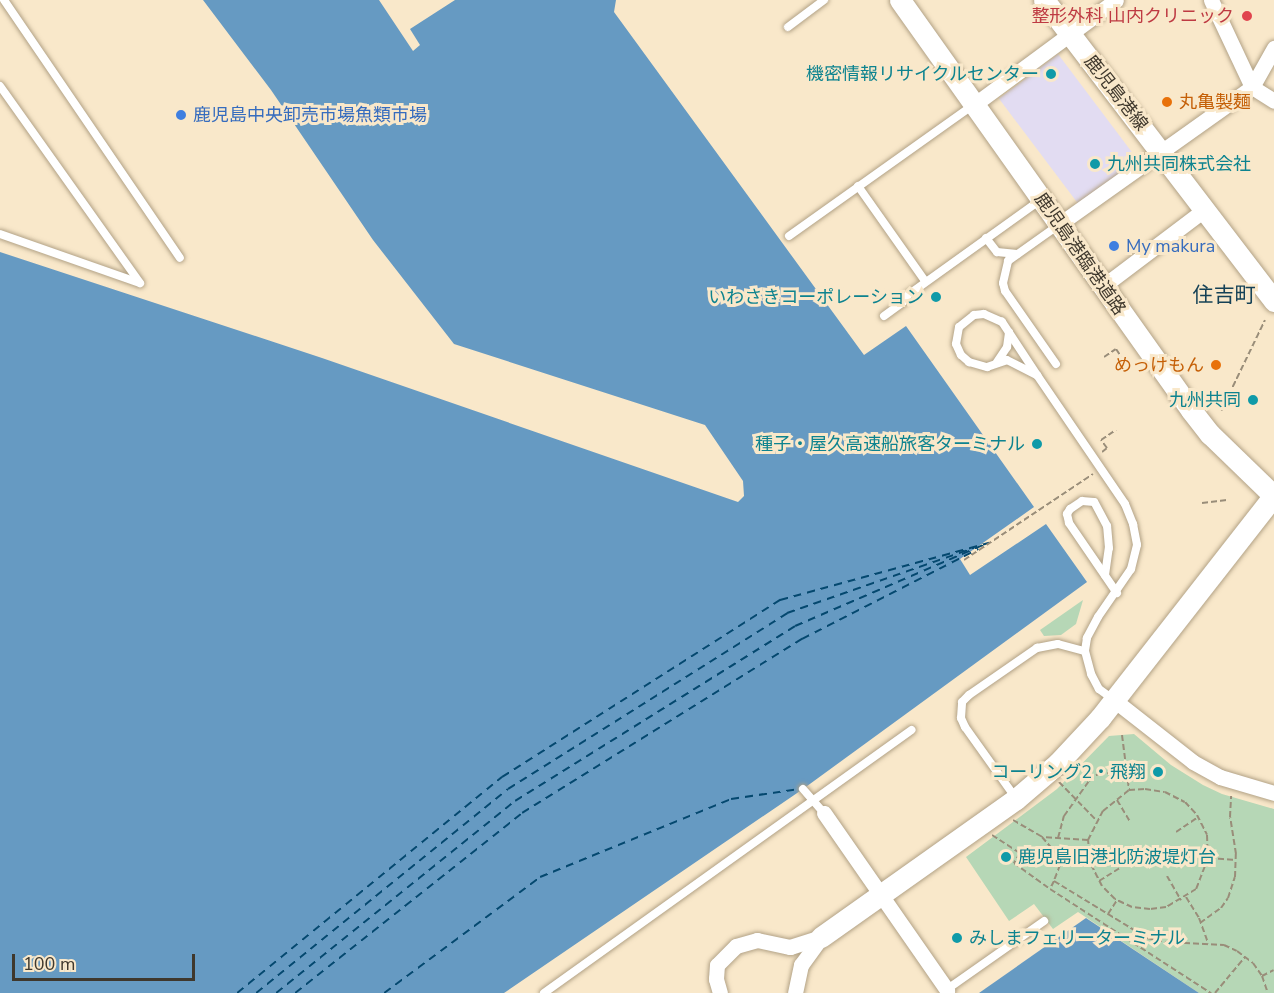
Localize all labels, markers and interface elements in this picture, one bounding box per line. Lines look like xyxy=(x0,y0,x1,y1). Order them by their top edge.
place label: 整形外科 山内クリニック xyxy=(1031,5,1234,27)
marker: 整形外科 山内クリニック xyxy=(1238,7,1256,25)
street label: 鹿児島港線 xyxy=(1080,51,1152,135)
place label: 機密情報リサイクルセンター xyxy=(805,63,1039,85)
marker: 機密情報リサイクルセンター xyxy=(1044,67,1058,81)
place label: 丸亀製麺 xyxy=(1179,91,1251,113)
marker: 丸亀製麺 xyxy=(1160,95,1174,109)
place label: 鹿児島中央卸売市場魚類市場 xyxy=(193,104,427,126)
marker: 鹿児島中央卸売市場魚類市場 xyxy=(174,108,188,122)
place label: 九州共同株式会社 xyxy=(1107,153,1251,175)
marker: 九州共同株式会社 xyxy=(1088,157,1102,171)
street label: 鹿児島港臨港道路 xyxy=(1030,189,1130,319)
place label: My makura xyxy=(1126,235,1215,257)
marker: My makura xyxy=(1107,239,1121,253)
district label: 住吉町 xyxy=(1193,282,1255,308)
place label: いわさきコーポレーション xyxy=(708,286,924,308)
marker: いわさきコーポレーション xyxy=(929,290,943,304)
place label: めっけもん xyxy=(1114,354,1204,376)
marker: めっけもん xyxy=(1209,358,1223,372)
place label: 九州共同 xyxy=(1169,389,1241,411)
marker: 九州共同 xyxy=(1246,393,1260,407)
place label: 種子・屋久高速船旅客ターミナル xyxy=(755,433,1025,455)
marker: 種子・屋久高速船旅客ターミナル xyxy=(1030,437,1044,451)
place label: コーリング2・飛翔 xyxy=(991,761,1146,783)
marker: コーリング2・飛翔 xyxy=(1151,765,1165,779)
place label: 鹿児島旧港北防波堤灯台 xyxy=(1018,846,1216,868)
marker: 鹿児島旧港北防波堤灯台 xyxy=(999,850,1013,864)
place label: みしまフェリーターミナル xyxy=(969,927,1185,949)
marker: みしまフェリーターミナル xyxy=(950,931,964,945)
scale bar xyxy=(15,942,198,980)
text: 100 m xyxy=(23,952,75,976)

